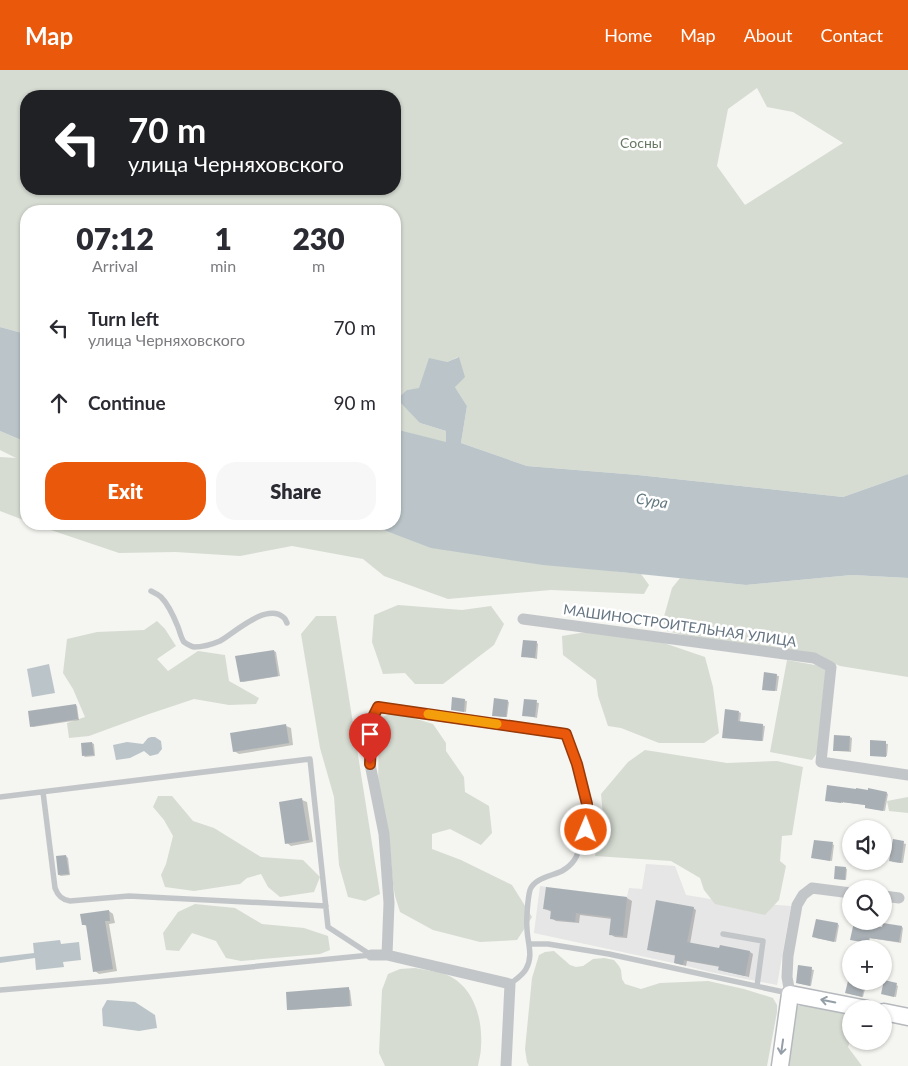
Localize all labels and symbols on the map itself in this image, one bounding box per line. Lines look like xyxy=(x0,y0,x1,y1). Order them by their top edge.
park label: Сосны xyxy=(620,134,662,151)
water label: Сура xyxy=(635,488,670,512)
street label: МАШИНОСТРОИТЕЛЬНАЯ УЛИЦА xyxy=(562,600,798,650)
pin xyxy=(349,713,391,764)
position arrow xyxy=(559,803,611,855)
one-way arrow xyxy=(821,996,837,1005)
one-way arrow xyxy=(777,1039,787,1055)

